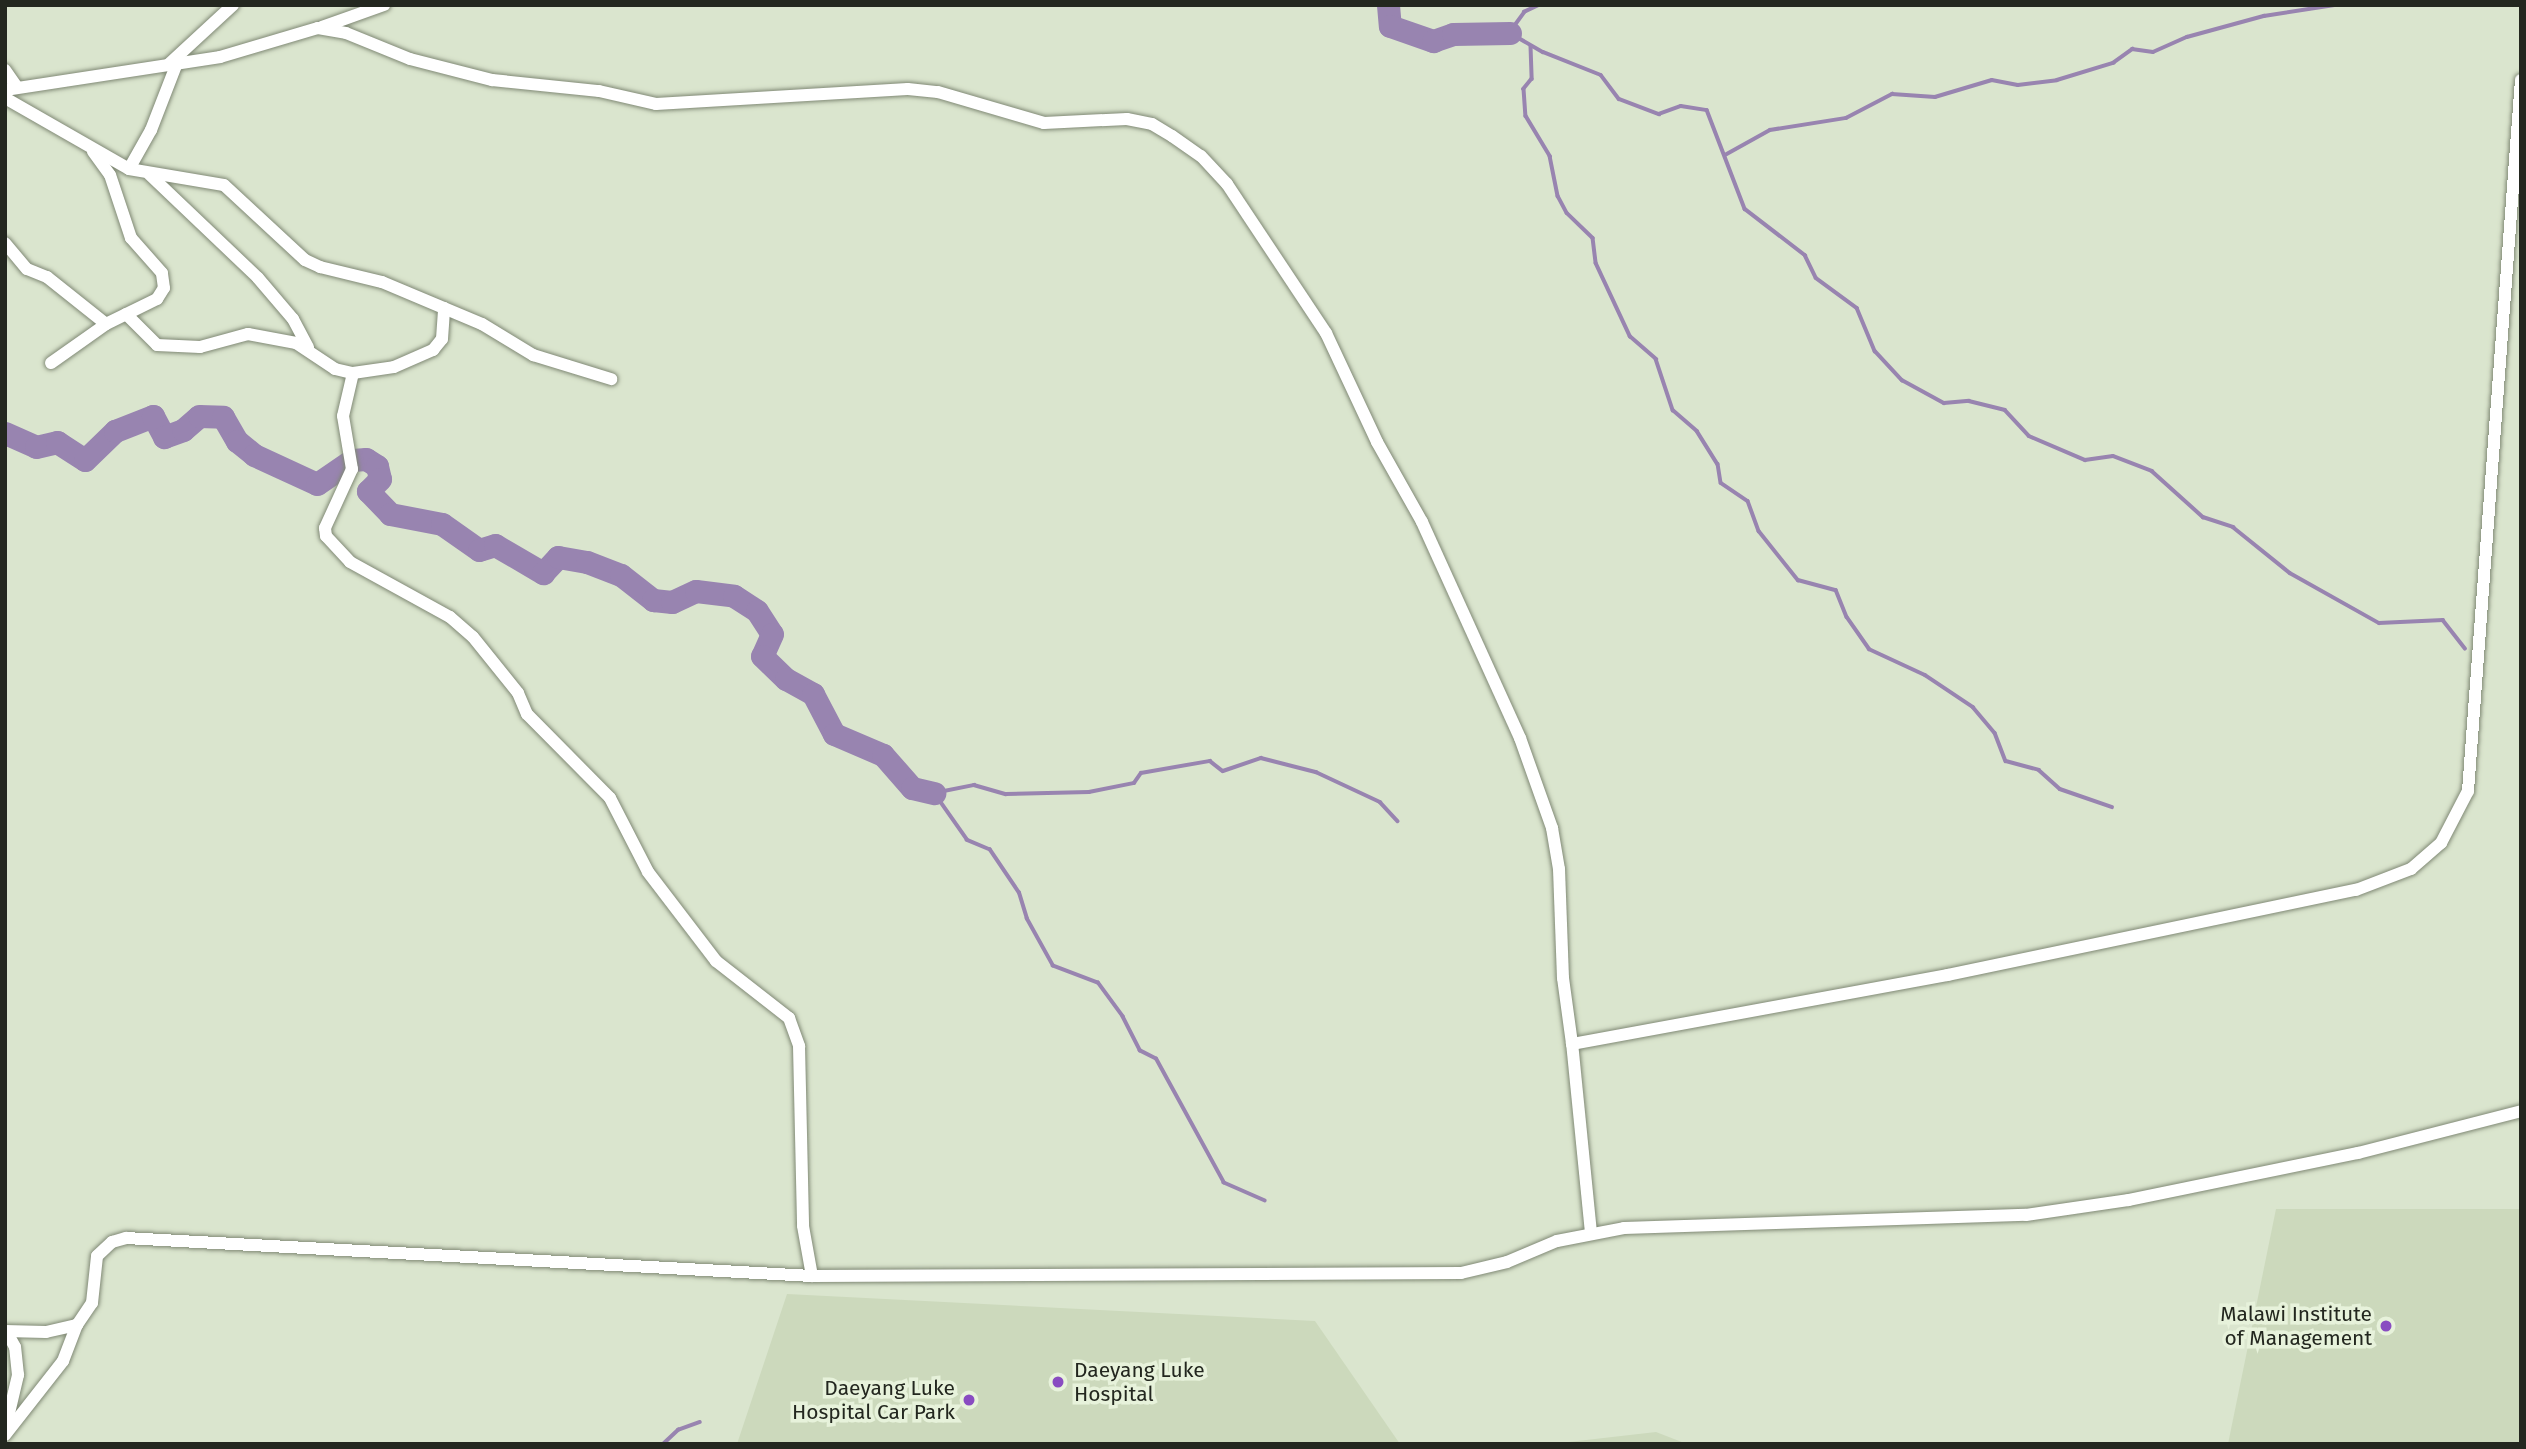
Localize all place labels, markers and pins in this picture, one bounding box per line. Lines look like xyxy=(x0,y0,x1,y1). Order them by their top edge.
place label: Malawi Institute of Management xyxy=(2220,1301,2372,1351)
marker: Malawi Institute of Management xyxy=(2378,1318,2394,1334)
place label: Daeyang Luke Hospital xyxy=(1074,1357,1205,1407)
marker: Daeyang Luke Hospital xyxy=(1048,1372,1068,1392)
place label: Daeyang Luke Hospital Car Park xyxy=(792,1375,955,1425)
marker: Daeyang Luke Hospital Car Park xyxy=(961,1392,977,1408)

